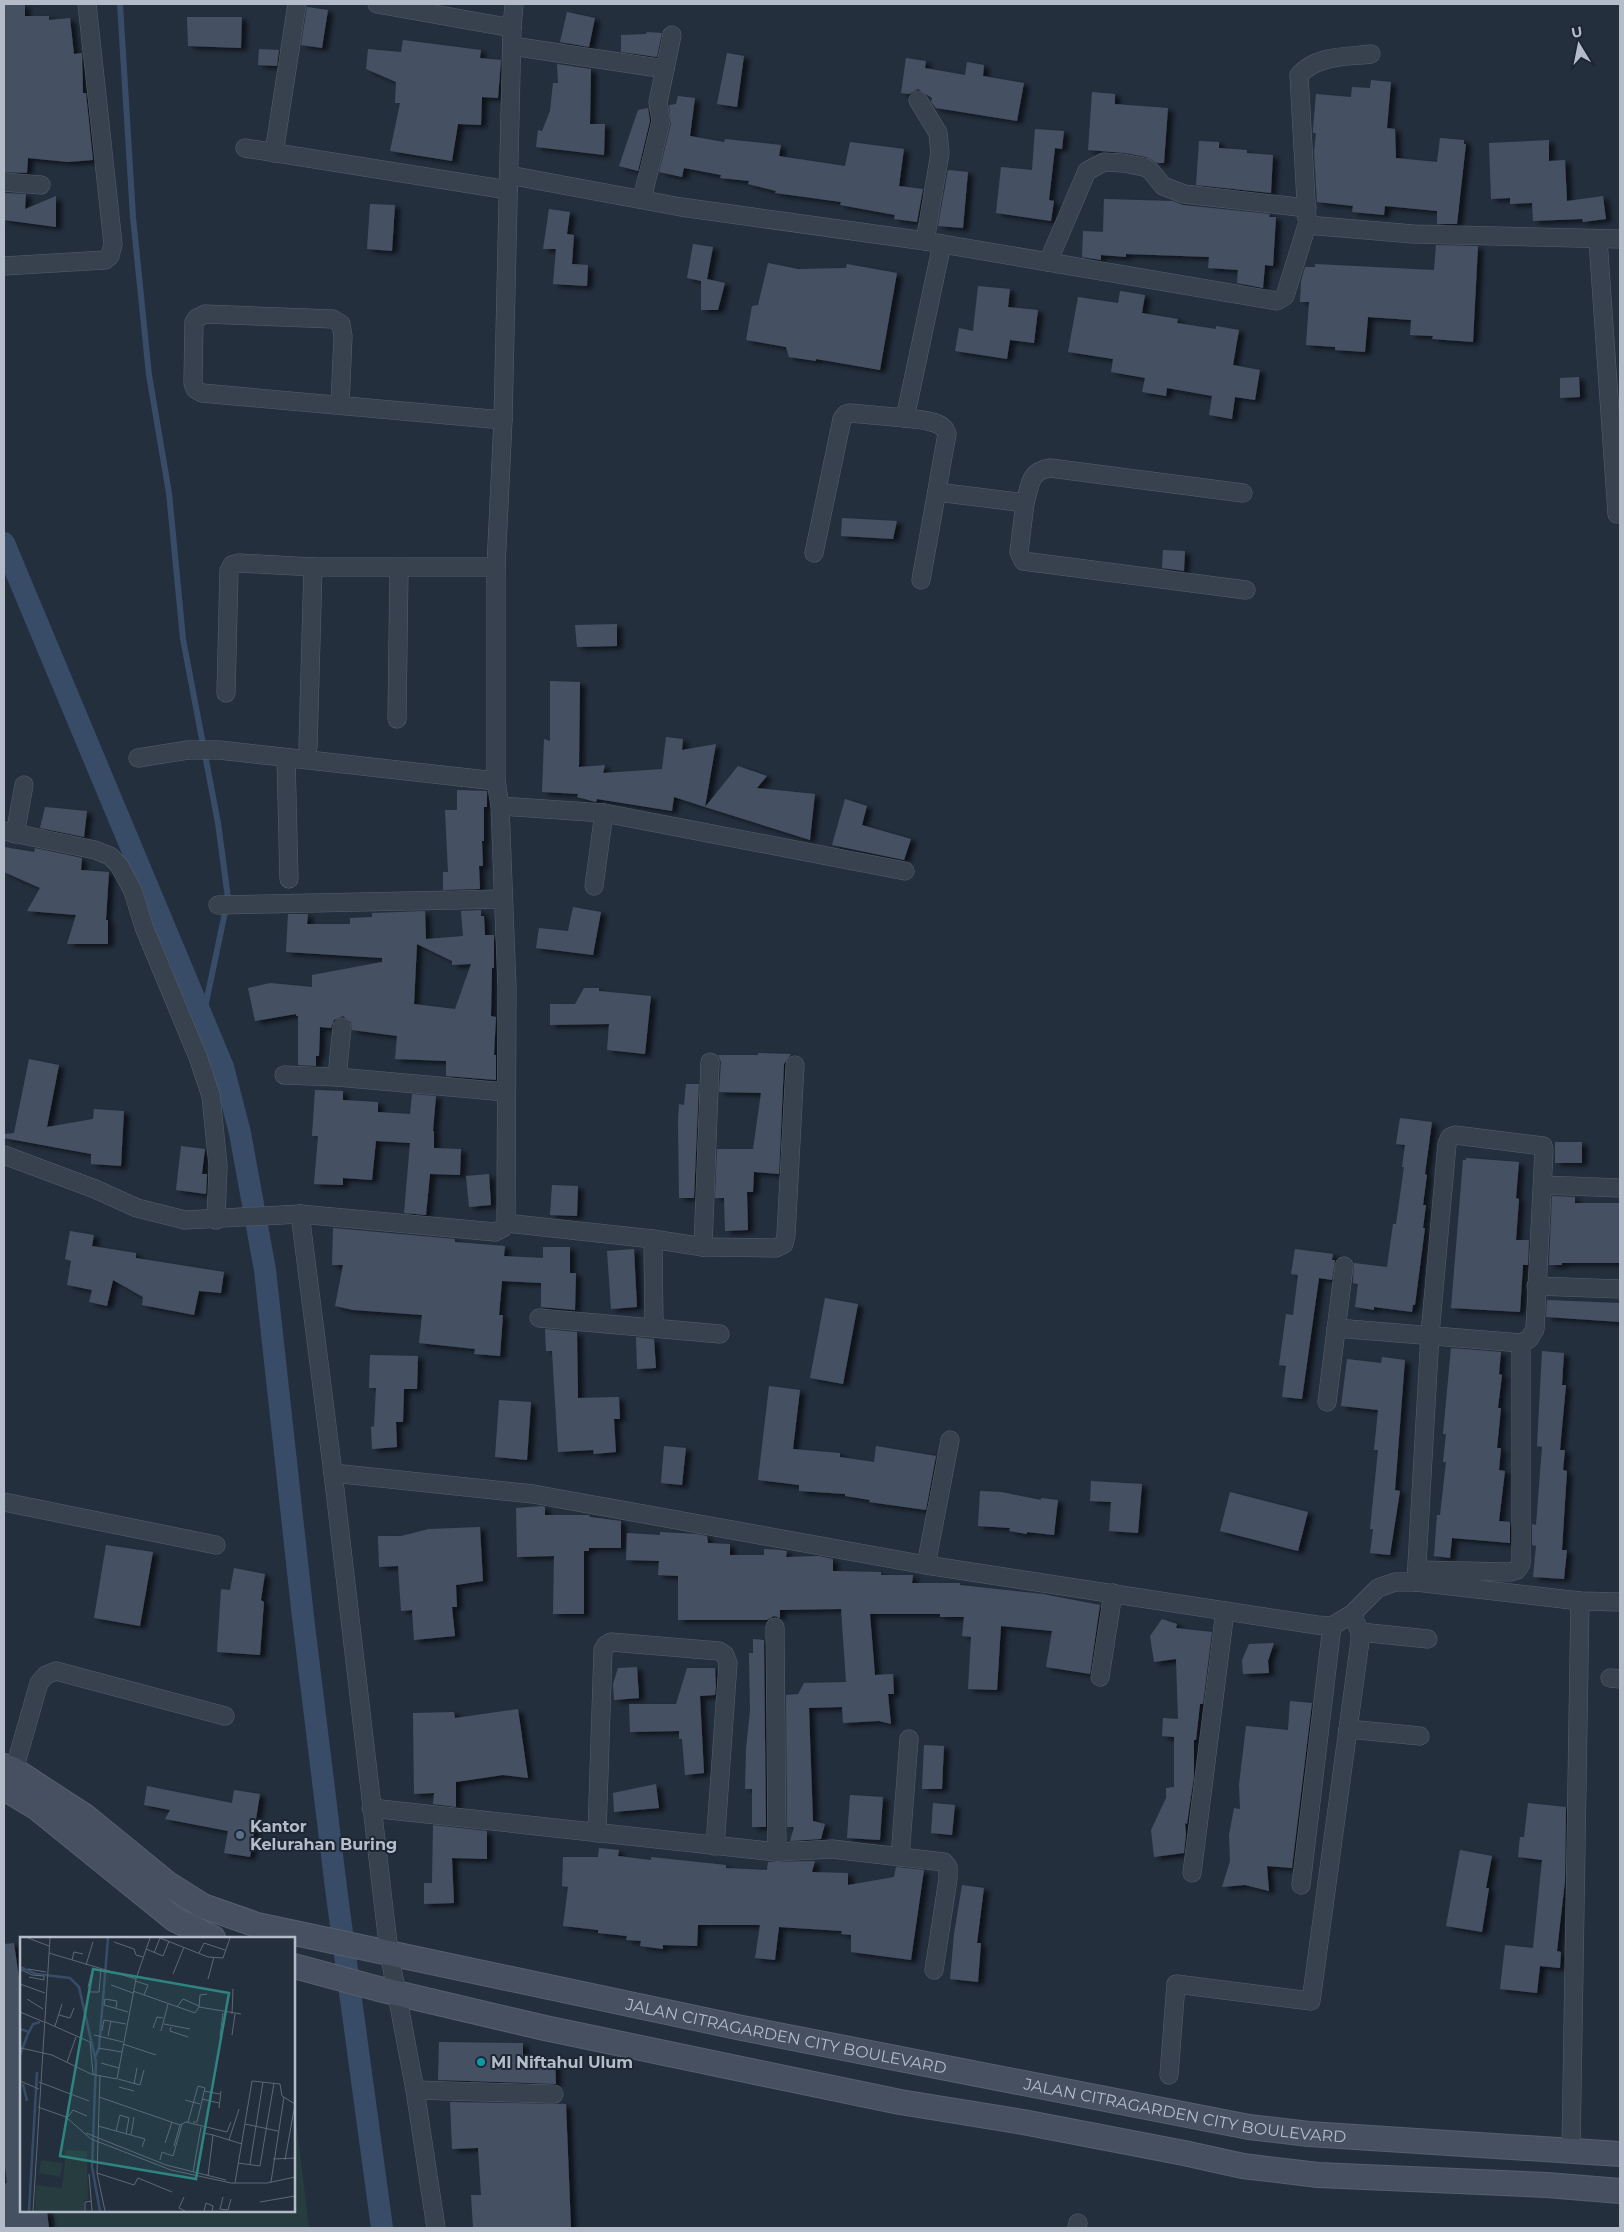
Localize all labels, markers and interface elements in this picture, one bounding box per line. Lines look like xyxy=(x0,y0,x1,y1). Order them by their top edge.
north arrow xyxy=(1554,20,1604,70)
text: U xyxy=(1570,22,1584,42)
place label: Kantor Kelurahan Buring xyxy=(250,1817,397,1854)
marker: Kantor Kelurahan Buring xyxy=(234,1829,246,1841)
inset map xyxy=(20,1937,295,2212)
street label: JALAN CITRAGARDEN CITY BOULEVARD xyxy=(623,1994,948,2078)
place label: MI Niftahul Ulum xyxy=(491,2053,633,2072)
marker: MI Niftahul Ulum xyxy=(475,2056,487,2068)
street label: JALAN CITRAGARDEN CITY BOULEVARD xyxy=(1021,2074,1347,2146)

